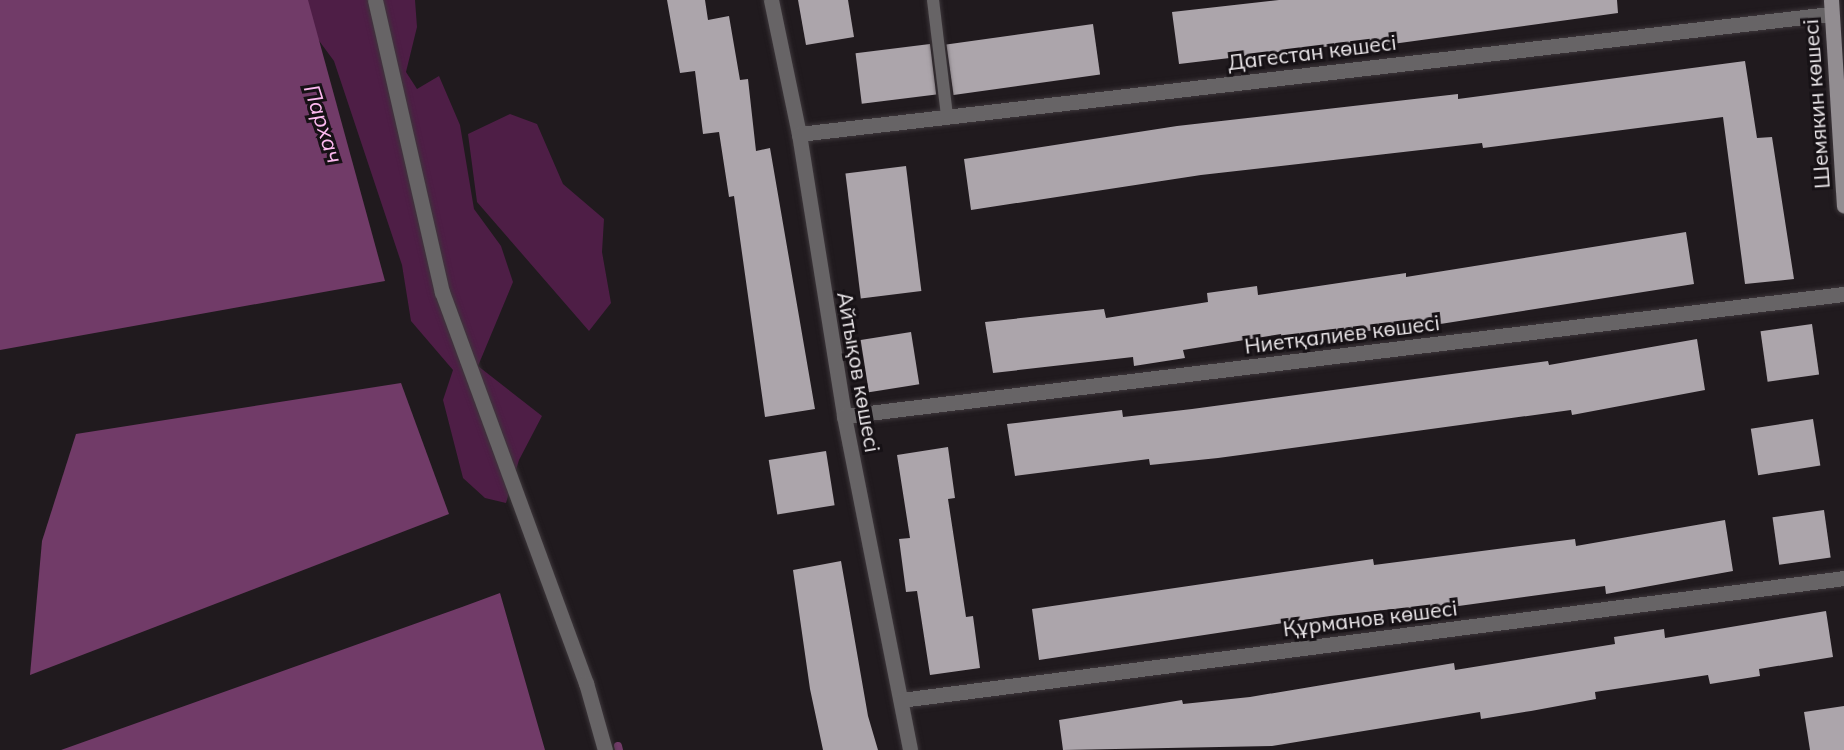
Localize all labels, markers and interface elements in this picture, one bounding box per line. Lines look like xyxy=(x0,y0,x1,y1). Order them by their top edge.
street label: Шемякин көшесі xyxy=(1798,18,1834,190)
street label: Дагестан көшесі xyxy=(1226,29,1398,75)
water label: Пархач xyxy=(298,81,348,167)
street label: Айтықов көшесі xyxy=(832,290,886,454)
street label: Ниетқалиев көшесі xyxy=(1243,310,1441,358)
street label: Құрманов көшесі xyxy=(1281,595,1459,641)

